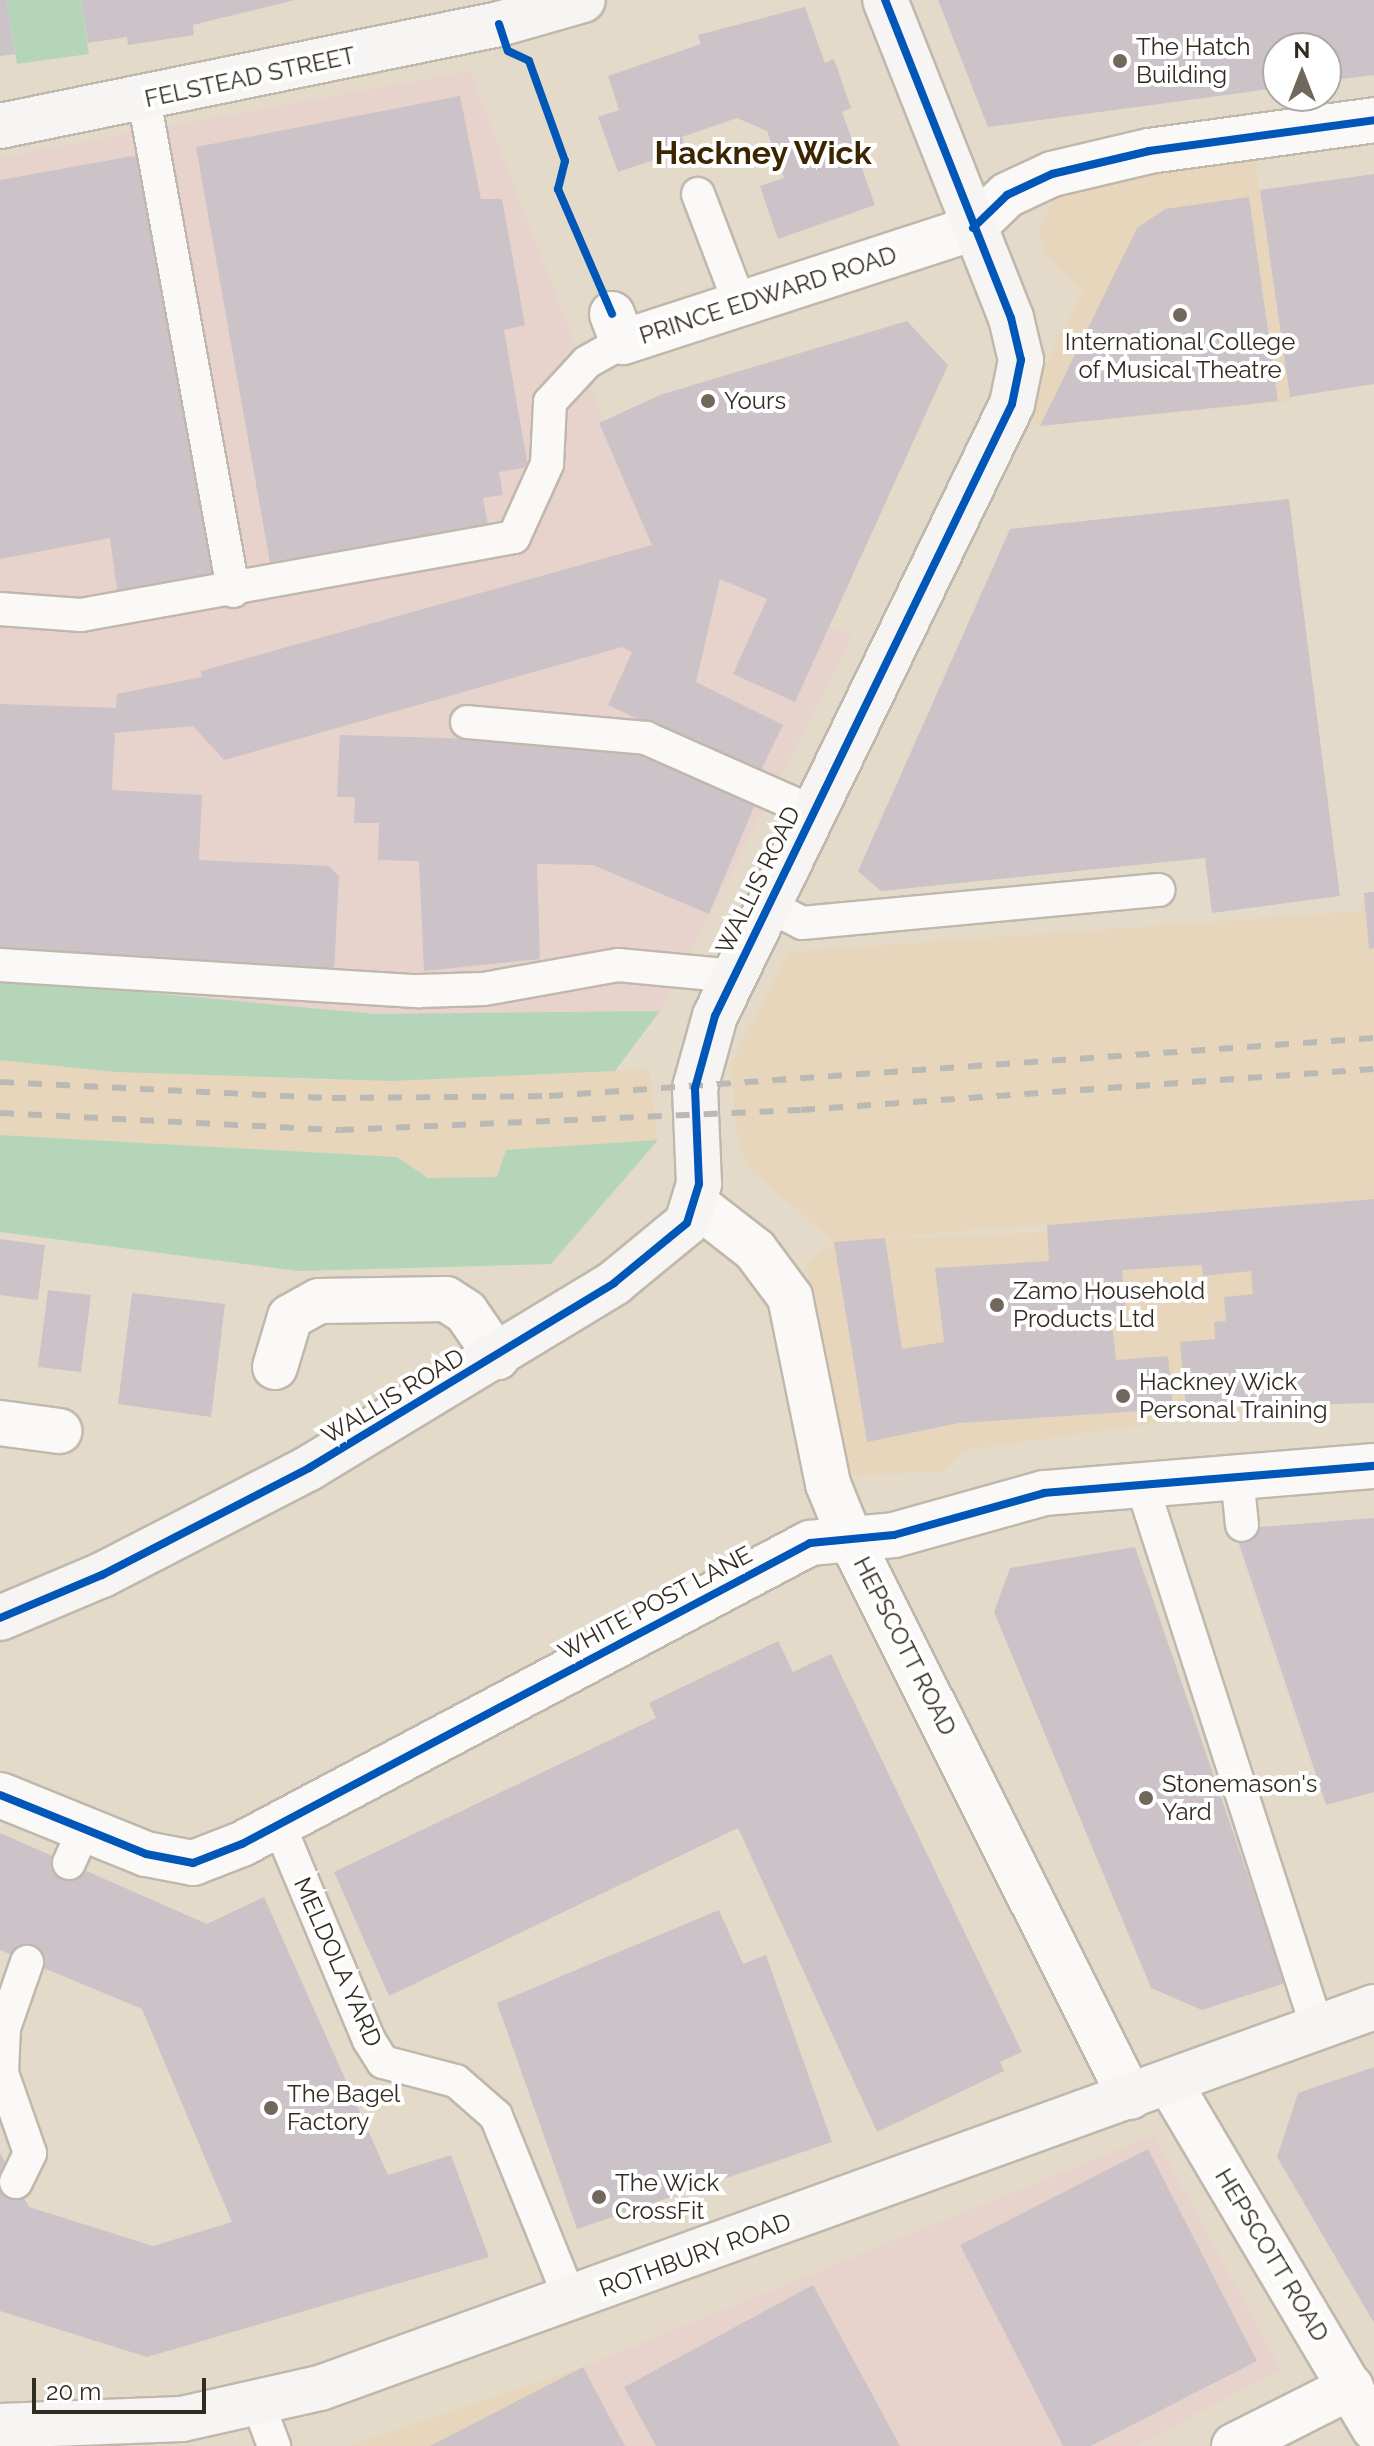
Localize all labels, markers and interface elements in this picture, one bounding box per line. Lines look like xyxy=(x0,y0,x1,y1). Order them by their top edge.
north arrow xyxy=(1262,32,1342,112)
place label: The Hatch Building xyxy=(1136,33,1250,89)
text: N xyxy=(1294,37,1310,63)
street label: FELSTEAD STREET xyxy=(142,41,358,113)
marker: The Hatch Building xyxy=(1111,52,1129,70)
district label: Hackney Wick xyxy=(654,134,872,172)
street label: PRINCE EDWARD ROAD xyxy=(636,240,900,350)
marker: International College of Musical Theatre xyxy=(1171,306,1189,324)
place label: International College of Musical Theatre xyxy=(1064,328,1296,384)
place label: Yours xyxy=(724,387,786,415)
marker: Yours xyxy=(699,392,717,410)
street label: WALLIS ROAD xyxy=(710,801,806,959)
place label: Zamo Household Products Ltd xyxy=(1013,1277,1205,1333)
marker: Zamo Household Products Ltd xyxy=(988,1296,1006,1314)
street label: WALLIS ROAD xyxy=(317,1342,469,1450)
place label: Hackney Wick Personal Training xyxy=(1139,1368,1329,1424)
marker: Hackney Wick Personal Training xyxy=(1114,1387,1132,1405)
street label: WHITE POST LANE xyxy=(553,1540,757,1666)
street label: HEPSCOTT ROAD xyxy=(847,1552,963,1740)
place label: Stonemason's Yard xyxy=(1162,1770,1317,1826)
marker: Stonemason's Yard xyxy=(1137,1789,1155,1807)
street label: MELDOLA YARD xyxy=(287,1872,389,2052)
place label: The Bagel Factory xyxy=(287,2080,400,2136)
marker: The Bagel Factory xyxy=(262,2099,280,2117)
street label: HEPSCOTT ROAD xyxy=(1209,2163,1335,2347)
place label: The Wick CrossFit xyxy=(615,2169,720,2225)
marker: The Wick CrossFit xyxy=(590,2188,608,2206)
street label: ROTHBURY ROAD xyxy=(595,2207,795,2303)
scale bar xyxy=(36,2362,210,2412)
text: 20 m xyxy=(46,2377,101,2406)

